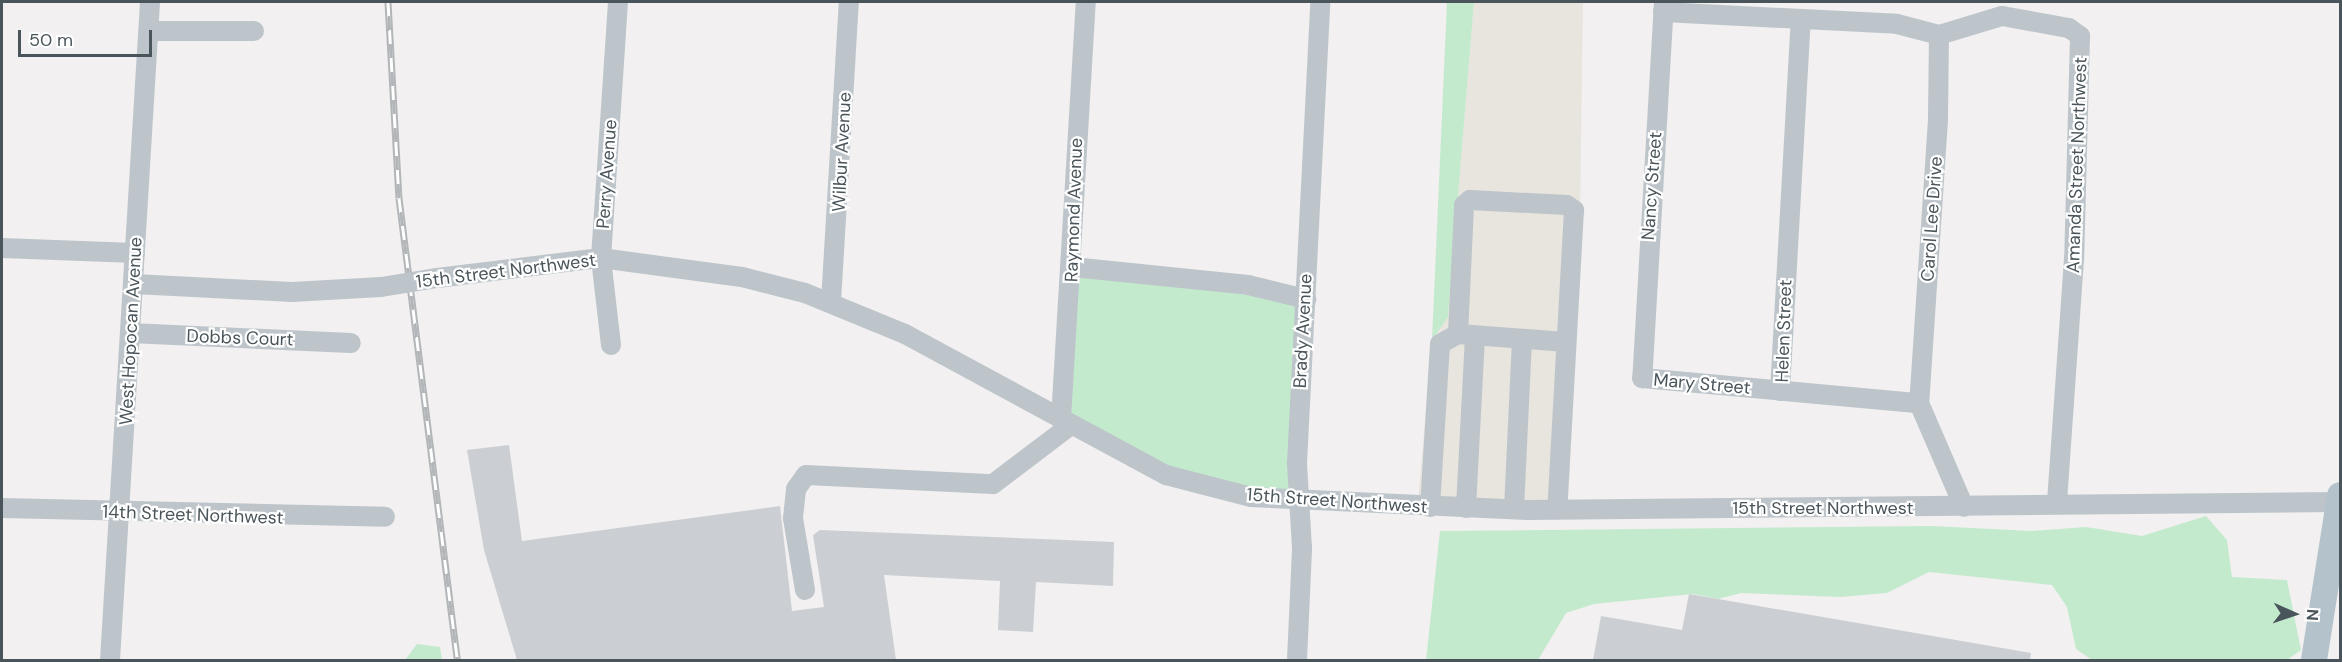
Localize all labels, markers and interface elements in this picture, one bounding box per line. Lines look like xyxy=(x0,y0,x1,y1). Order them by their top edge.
scale bar xyxy=(21,18,154,56)
text: 50 m xyxy=(29,28,73,52)
street label: Amanda Street Northwest xyxy=(2062,57,2092,273)
street label: Wilbur Avenue xyxy=(828,92,856,212)
street label: Perry Avenue xyxy=(592,119,622,229)
street label: Nancy Street xyxy=(1637,131,1667,241)
street label: Raymond Avenue xyxy=(1061,138,1087,282)
street label: Carol Lee Drive xyxy=(1917,156,1947,282)
street label: West Hopocan Avenue xyxy=(115,236,147,426)
street label: 15th Street Northwest xyxy=(415,249,597,293)
street label: Brady Avenue xyxy=(1289,273,1317,389)
street label: Helen Street xyxy=(1771,279,1797,383)
street label: Dobbs Court xyxy=(186,325,294,351)
street label: Mary Street xyxy=(1653,369,1751,399)
street label: 15th Street Northwest xyxy=(1246,484,1428,518)
street label: 15th Street Northwest xyxy=(1732,497,1914,519)
street label: 14th Street Northwest xyxy=(102,501,284,529)
north arrow xyxy=(2264,584,2324,644)
text: N xyxy=(2302,609,2323,621)

